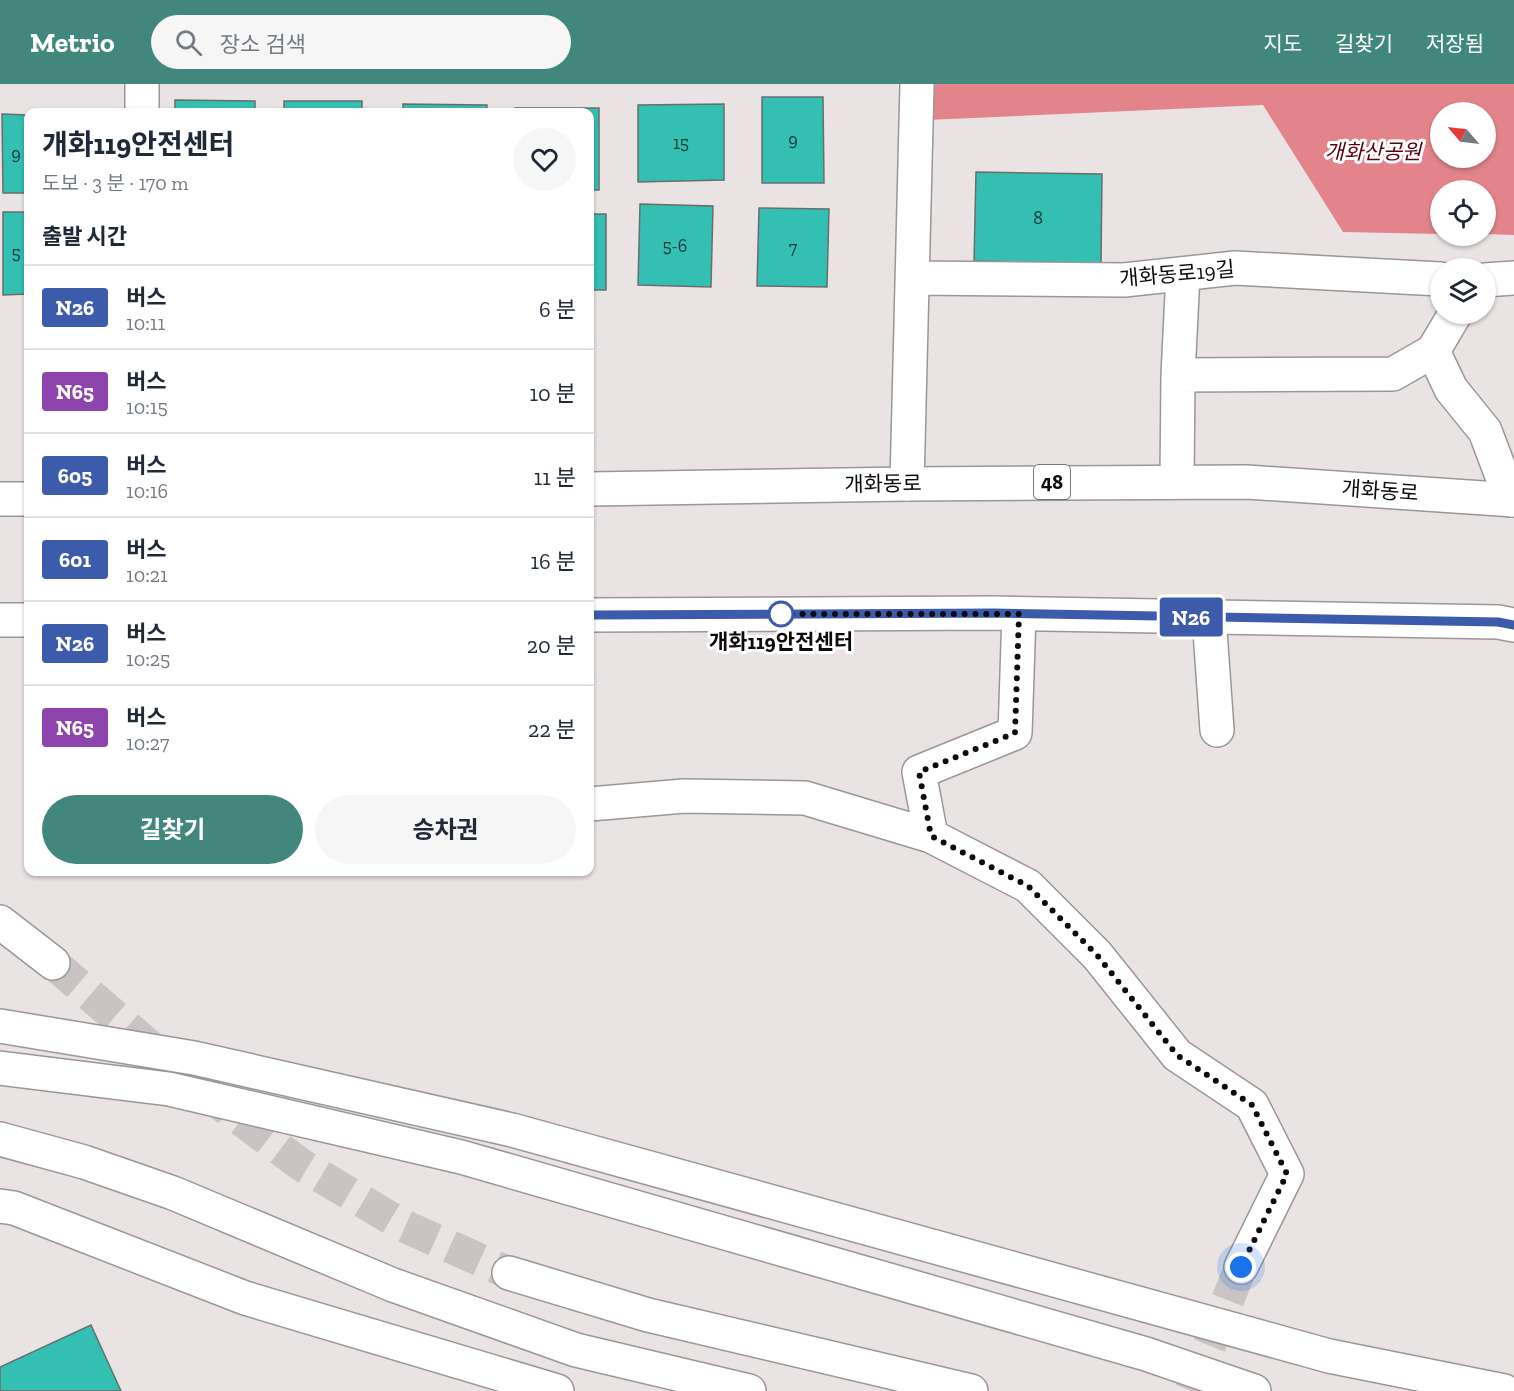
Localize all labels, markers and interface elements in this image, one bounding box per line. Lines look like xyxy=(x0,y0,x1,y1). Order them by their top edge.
search box xyxy=(151,15,571,69)
text: Metrio xyxy=(30,26,115,59)
icon: search xyxy=(172,26,205,59)
text: 장소 검색 xyxy=(220,31,306,58)
text: 지도 xyxy=(1263,31,1302,56)
text: 길찾기 xyxy=(1335,31,1393,56)
text: 저장됨 xyxy=(1426,31,1484,56)
north arrow xyxy=(1430,102,1496,168)
map controls xyxy=(1430,102,1496,324)
text: 개화119안전센터 xyxy=(42,128,234,161)
button: heart xyxy=(513,128,576,191)
house number: 9 xyxy=(788,129,798,151)
house number: 15 xyxy=(673,132,689,154)
park label: 개화산공원 xyxy=(1325,139,1423,164)
house number: 9 xyxy=(11,143,21,165)
text: 도보 · 3 분 · 170 m xyxy=(42,171,189,195)
button: locate xyxy=(1430,180,1496,246)
house number: 8 xyxy=(1033,207,1043,229)
text: 출발 시간 xyxy=(42,223,127,250)
house number: 5-6 xyxy=(663,235,687,257)
house number: 7 xyxy=(789,237,798,259)
house number: 5 xyxy=(11,242,21,264)
street label: 개화동로19길 xyxy=(1118,256,1236,291)
button: layers xyxy=(1430,258,1496,324)
text: 버스 xyxy=(126,284,166,311)
text: N26 xyxy=(56,295,94,320)
text: 6 분 xyxy=(539,296,576,323)
text: 10:11 xyxy=(126,311,165,335)
text: 버스 xyxy=(126,368,166,395)
text: N65 xyxy=(56,379,94,404)
text: 10 분 xyxy=(530,380,576,407)
text: 10:15 xyxy=(126,395,168,419)
text: 버스 xyxy=(126,452,166,479)
text: 605 xyxy=(58,463,92,488)
text: 11 분 xyxy=(534,464,576,491)
road number: 48 xyxy=(1034,465,1070,499)
street label: 개화동로 xyxy=(844,470,922,497)
street label: 개화동로 xyxy=(1341,475,1419,506)
text: 10:16 xyxy=(126,479,168,503)
text: 버스 xyxy=(126,536,166,563)
text: 601 xyxy=(59,547,91,572)
text: 16 분 xyxy=(531,548,576,575)
text: 10:21 xyxy=(126,563,168,587)
line badge: N26 xyxy=(1156,598,1226,636)
marker: 개화119안전센터 xyxy=(768,601,794,627)
text: N26 xyxy=(1172,605,1210,630)
text: 버스 xyxy=(126,620,166,647)
place label: 개화119안전센터 xyxy=(709,629,853,654)
text: N26 xyxy=(56,631,94,656)
text: 20 분 xyxy=(527,632,576,659)
text: 10:25 xyxy=(126,647,170,671)
text: 버스 xyxy=(126,704,166,731)
text: N65 xyxy=(56,715,94,740)
text: 22 분 xyxy=(528,716,576,743)
text: 10:27 xyxy=(126,731,169,755)
button: 길찾기 xyxy=(42,795,303,864)
button: 승차권 xyxy=(315,795,576,864)
your location xyxy=(1226,1252,1256,1282)

